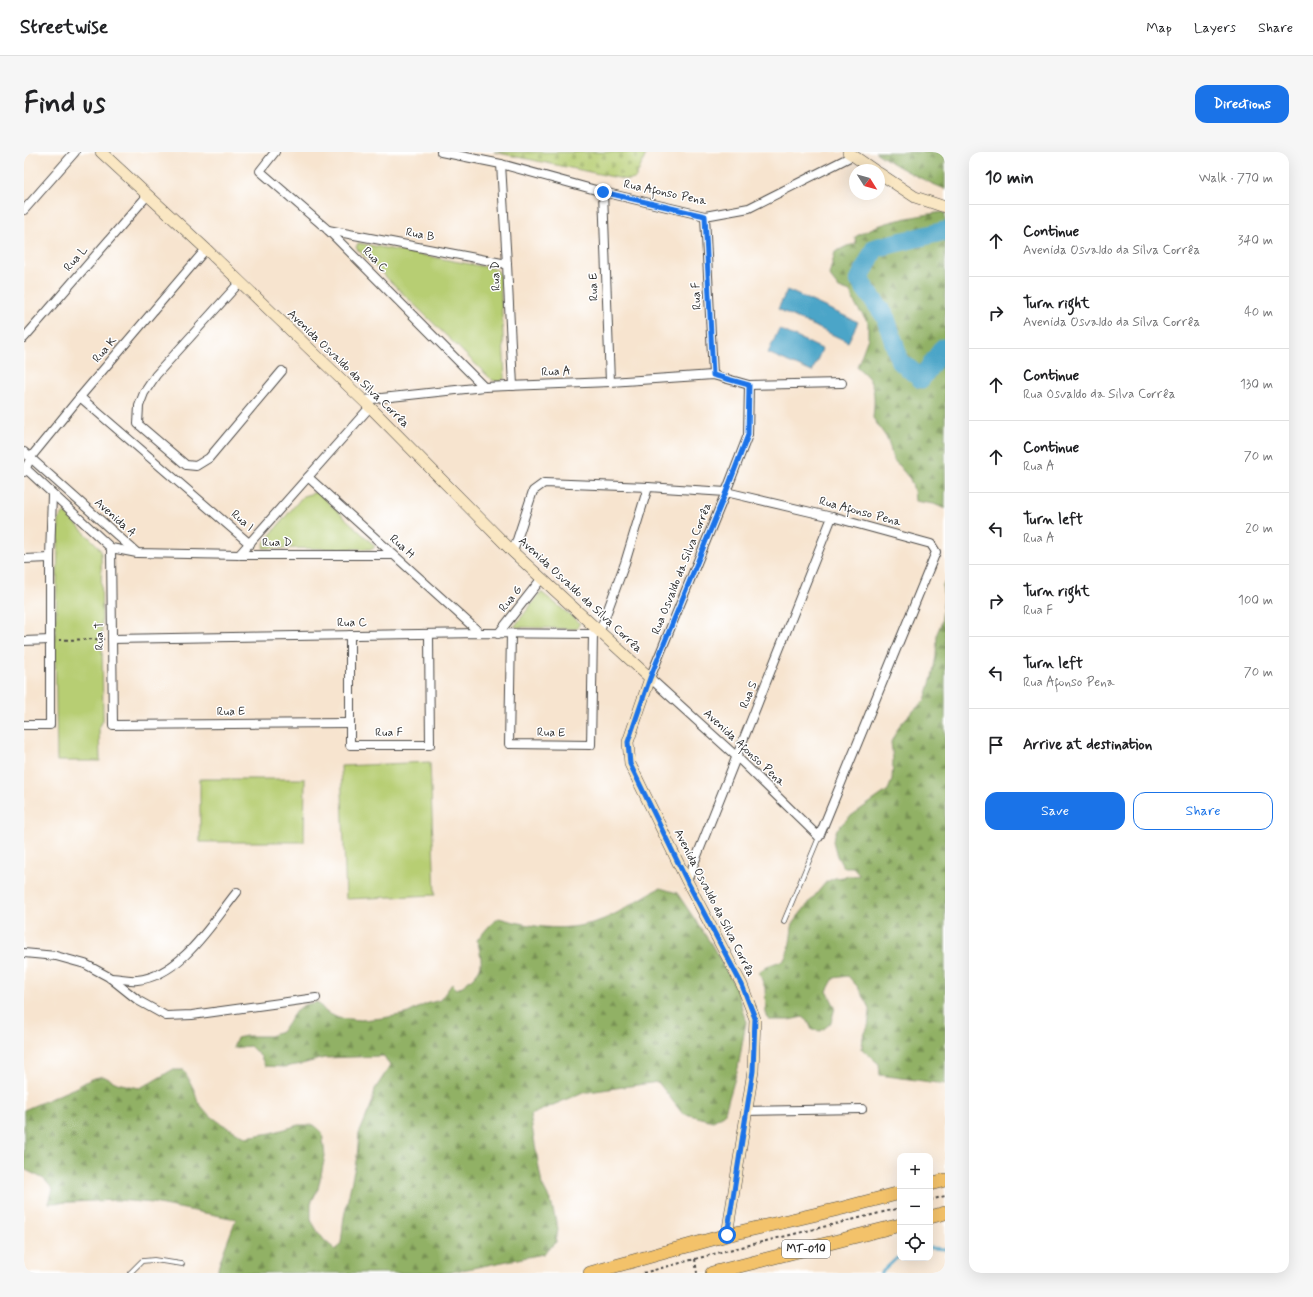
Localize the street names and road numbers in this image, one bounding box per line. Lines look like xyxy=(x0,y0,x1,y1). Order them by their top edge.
street label: Rua Afonso Pena xyxy=(622,176,709,211)
street label: Rua B xyxy=(404,224,436,246)
street label: Rua L xyxy=(60,242,92,275)
street label: Rua C xyxy=(359,244,392,277)
street label: Rua D xyxy=(487,261,505,291)
street label: Rua E xyxy=(586,272,602,301)
street label: Rua F xyxy=(688,282,706,310)
street label: Avenida Osvaldo da Silva Corrêa xyxy=(284,306,412,432)
street label: Rua K xyxy=(89,333,121,367)
street label: Rua A xyxy=(541,363,571,381)
street label: Rua Afonso Pena xyxy=(817,493,904,532)
street label: Avenida A xyxy=(91,495,139,541)
street label: Rua Osvaldo da Silva Corrêa xyxy=(648,501,716,637)
street label: Rua I xyxy=(227,507,257,535)
street label: Rua H xyxy=(386,531,418,563)
street label: Avenida Osvaldo da Silva Corrêa xyxy=(515,533,645,657)
street label: Rua D xyxy=(262,535,292,551)
street label: Rua G xyxy=(496,582,526,616)
street label: Rua C xyxy=(337,615,368,631)
street label: Rua T xyxy=(92,622,108,650)
street label: Rua S xyxy=(736,679,762,711)
street label: Rua E xyxy=(217,704,245,720)
street label: Avenida Afonso Pena xyxy=(699,706,789,791)
street label: Rua F xyxy=(375,725,403,741)
street label: Rua E xyxy=(537,725,565,741)
street label: Avenida Osvaldo da Silva Corrêa xyxy=(670,826,758,980)
road number: MT-010 xyxy=(782,1240,830,1258)

